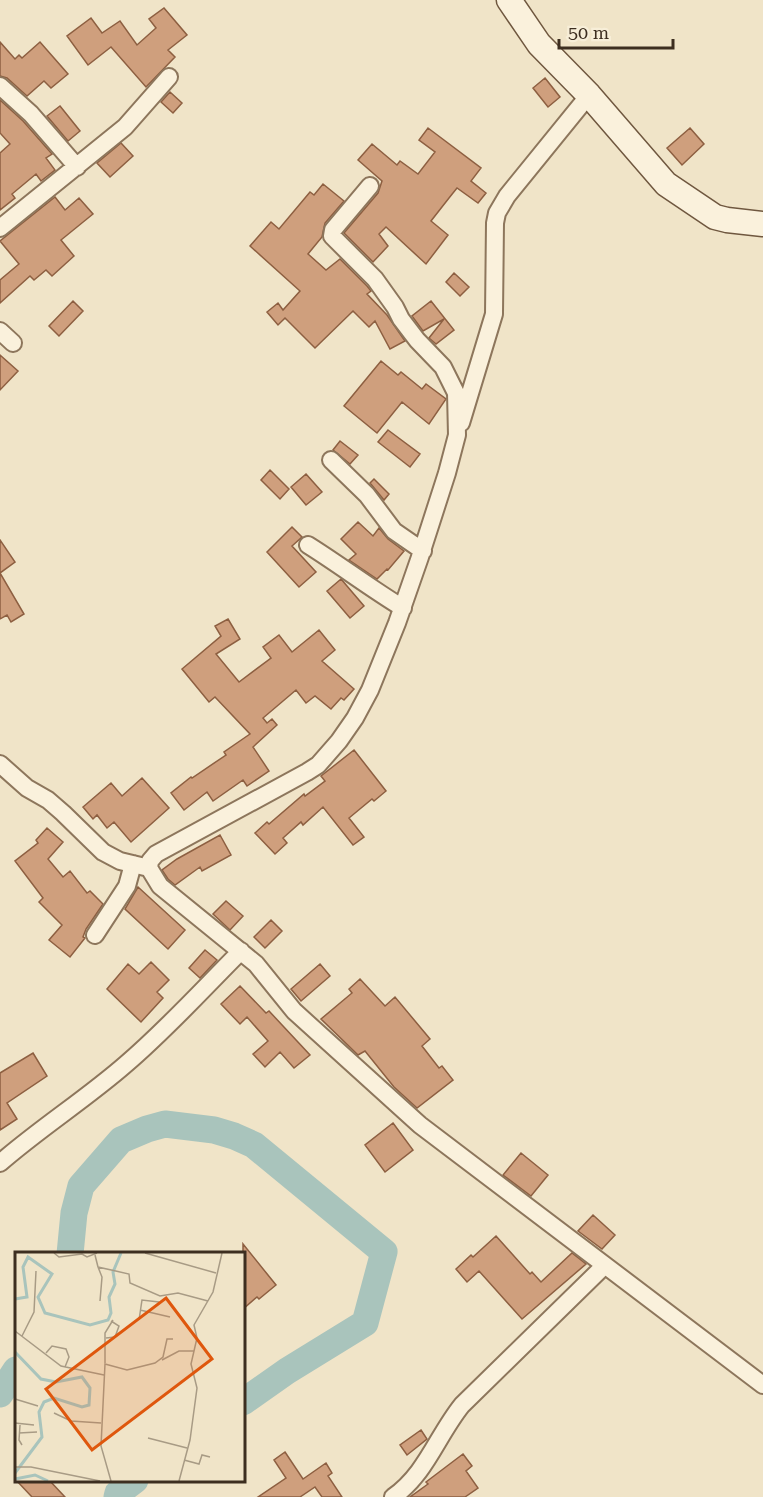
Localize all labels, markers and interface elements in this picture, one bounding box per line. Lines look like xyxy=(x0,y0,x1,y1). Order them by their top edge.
scale bar xyxy=(559,12,673,50)
text: 50 m xyxy=(568,22,609,43)
inset map xyxy=(15,1252,244,1482)

